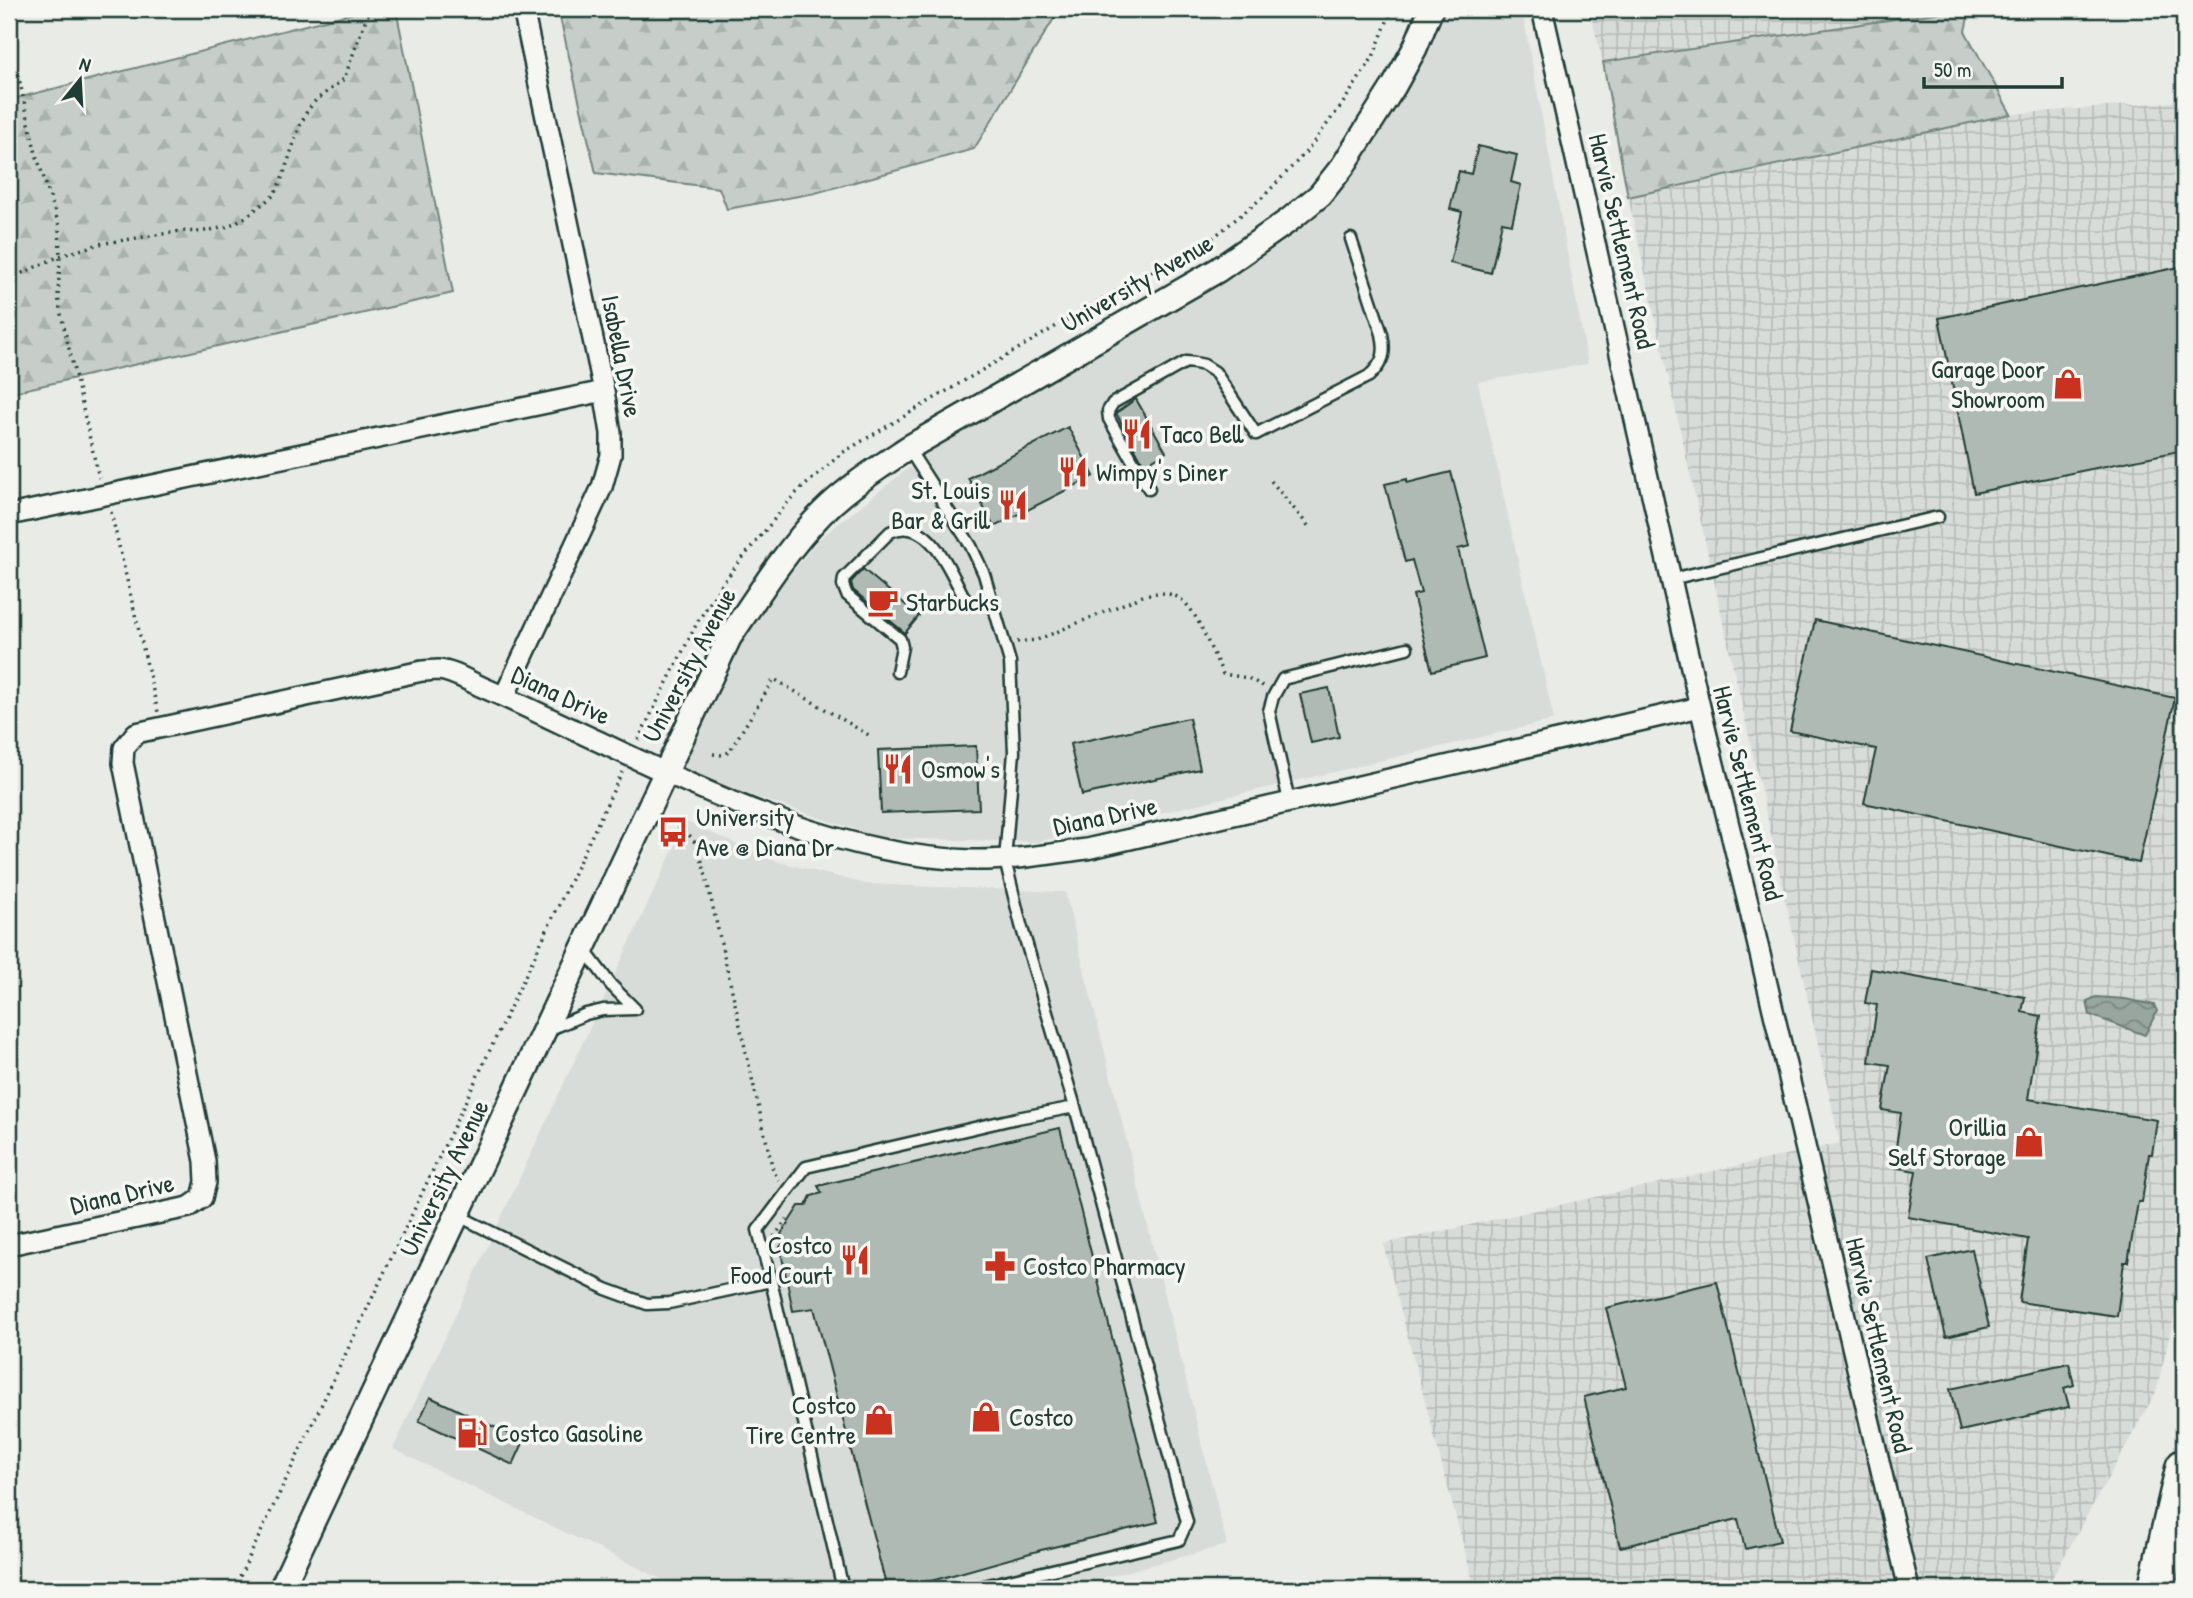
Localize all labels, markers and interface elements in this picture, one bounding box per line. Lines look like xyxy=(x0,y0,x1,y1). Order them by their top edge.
north arrow xyxy=(46,46,116,116)
scale bar xyxy=(1924,46,2062,90)
text: N xyxy=(76,50,94,78)
text: 50 m xyxy=(1934,55,1971,84)
street label: Harvie Settlement Road xyxy=(1581,130,1664,352)
street label: University Avenue xyxy=(1054,225,1219,340)
street label: Isabella Drive xyxy=(594,292,651,420)
place label: Garage Door Showroom xyxy=(1931,351,2045,416)
shop icon: Garage Door Showroom xyxy=(2051,367,2085,401)
place label: Taco Bell xyxy=(1160,416,1244,451)
restaurant icon: Taco Bell xyxy=(1120,417,1154,451)
place label: Wimpy's Diner xyxy=(1096,454,1228,489)
restaurant icon: Wimpy's Diner xyxy=(1056,455,1090,489)
place label: St. Louis Bar & Grill xyxy=(891,472,991,537)
restaurant icon: St. Louis Bar & Grill xyxy=(996,488,1030,522)
street label: University Avenue xyxy=(633,581,744,748)
place label: Starbucks xyxy=(906,584,999,619)
cafe icon: Starbucks xyxy=(866,585,900,619)
street label: Diana Drive xyxy=(506,656,616,733)
street label: Harvie Settlement Road xyxy=(1705,682,1792,904)
place label: Osmow's xyxy=(921,751,1000,786)
restaurant icon: Osmow's xyxy=(881,752,915,786)
street label: Diana Drive xyxy=(1050,787,1160,844)
place label: University Ave @ Diana Dr xyxy=(696,799,834,864)
bus stop icon: University Ave @ Diana Dr xyxy=(656,815,690,849)
street label: University Avenue xyxy=(390,1094,497,1262)
place label: Orillia Self Storage xyxy=(1888,1109,2006,1174)
shop icon: Orillia Self Storage xyxy=(2012,1125,2046,1159)
street label: Diana Drive xyxy=(67,1165,177,1222)
place label: Costco Food Court xyxy=(730,1227,833,1292)
street label: Harvie Settlement Road xyxy=(1838,1234,1921,1456)
restaurant icon: Costco Food Court xyxy=(838,1243,872,1277)
place label: Costco Pharmacy xyxy=(1023,1248,1186,1283)
pharmacy icon: Costco Pharmacy xyxy=(983,1249,1017,1283)
place label: Costco Tire Centre xyxy=(746,1387,856,1452)
place label: Costco xyxy=(1009,1399,1073,1434)
shop icon: Costco xyxy=(969,1400,1003,1434)
shop icon: Costco Tire Centre xyxy=(862,1403,896,1437)
place label: Costco Gasoline xyxy=(495,1415,643,1450)
fuel station icon: Costco Gasoline xyxy=(455,1416,489,1450)

